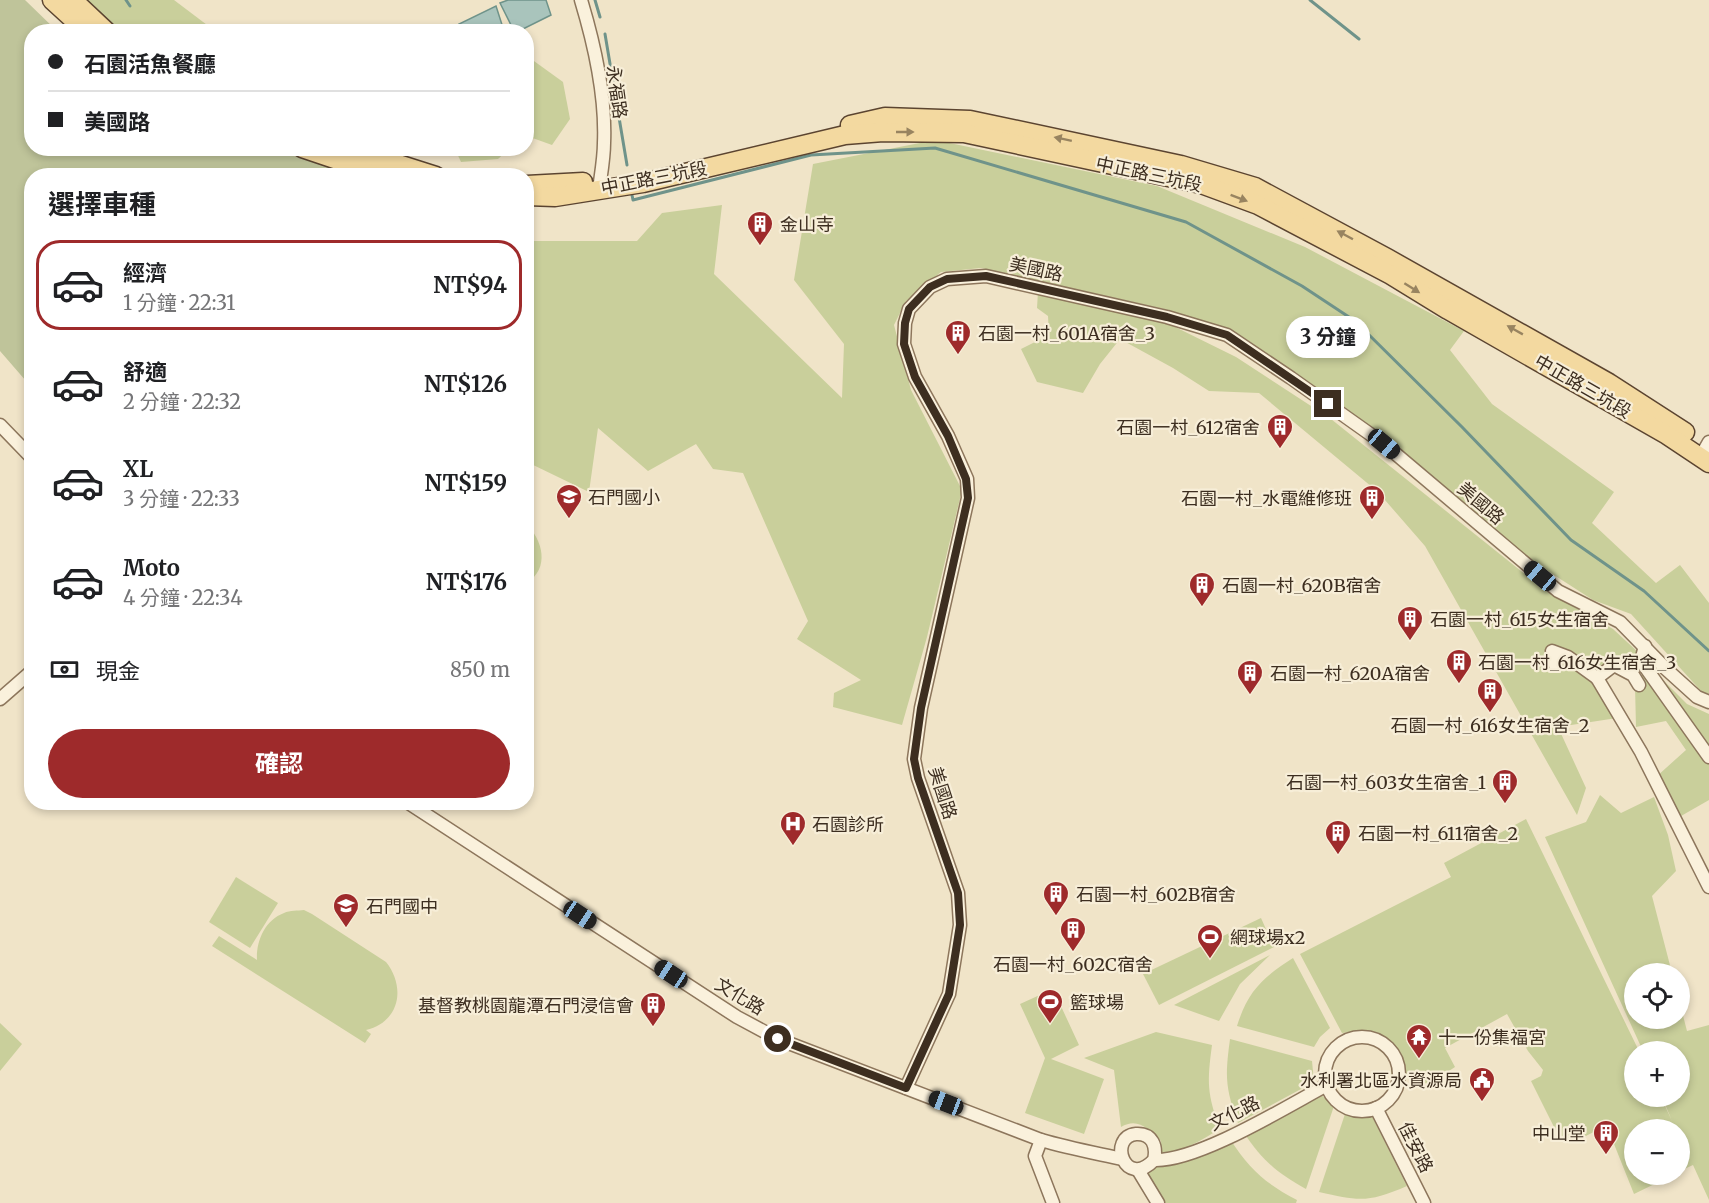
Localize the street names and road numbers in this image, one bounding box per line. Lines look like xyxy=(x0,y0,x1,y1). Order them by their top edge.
street label: 永福路 xyxy=(602,64,632,120)
street label: 中正路三坑段 xyxy=(1094,152,1204,196)
street label: 中正路三坑段 xyxy=(599,156,709,200)
street label: 美國路 xyxy=(1007,252,1065,286)
street label: 中正路三坑段 xyxy=(1530,349,1636,423)
street label: 美國路 xyxy=(1453,477,1509,529)
street label: 美國路 xyxy=(924,764,962,822)
street label: 文化路 xyxy=(711,972,769,1020)
street label: 文化路 xyxy=(1205,1090,1263,1136)
street label: 佳安路 xyxy=(1393,1118,1439,1176)

